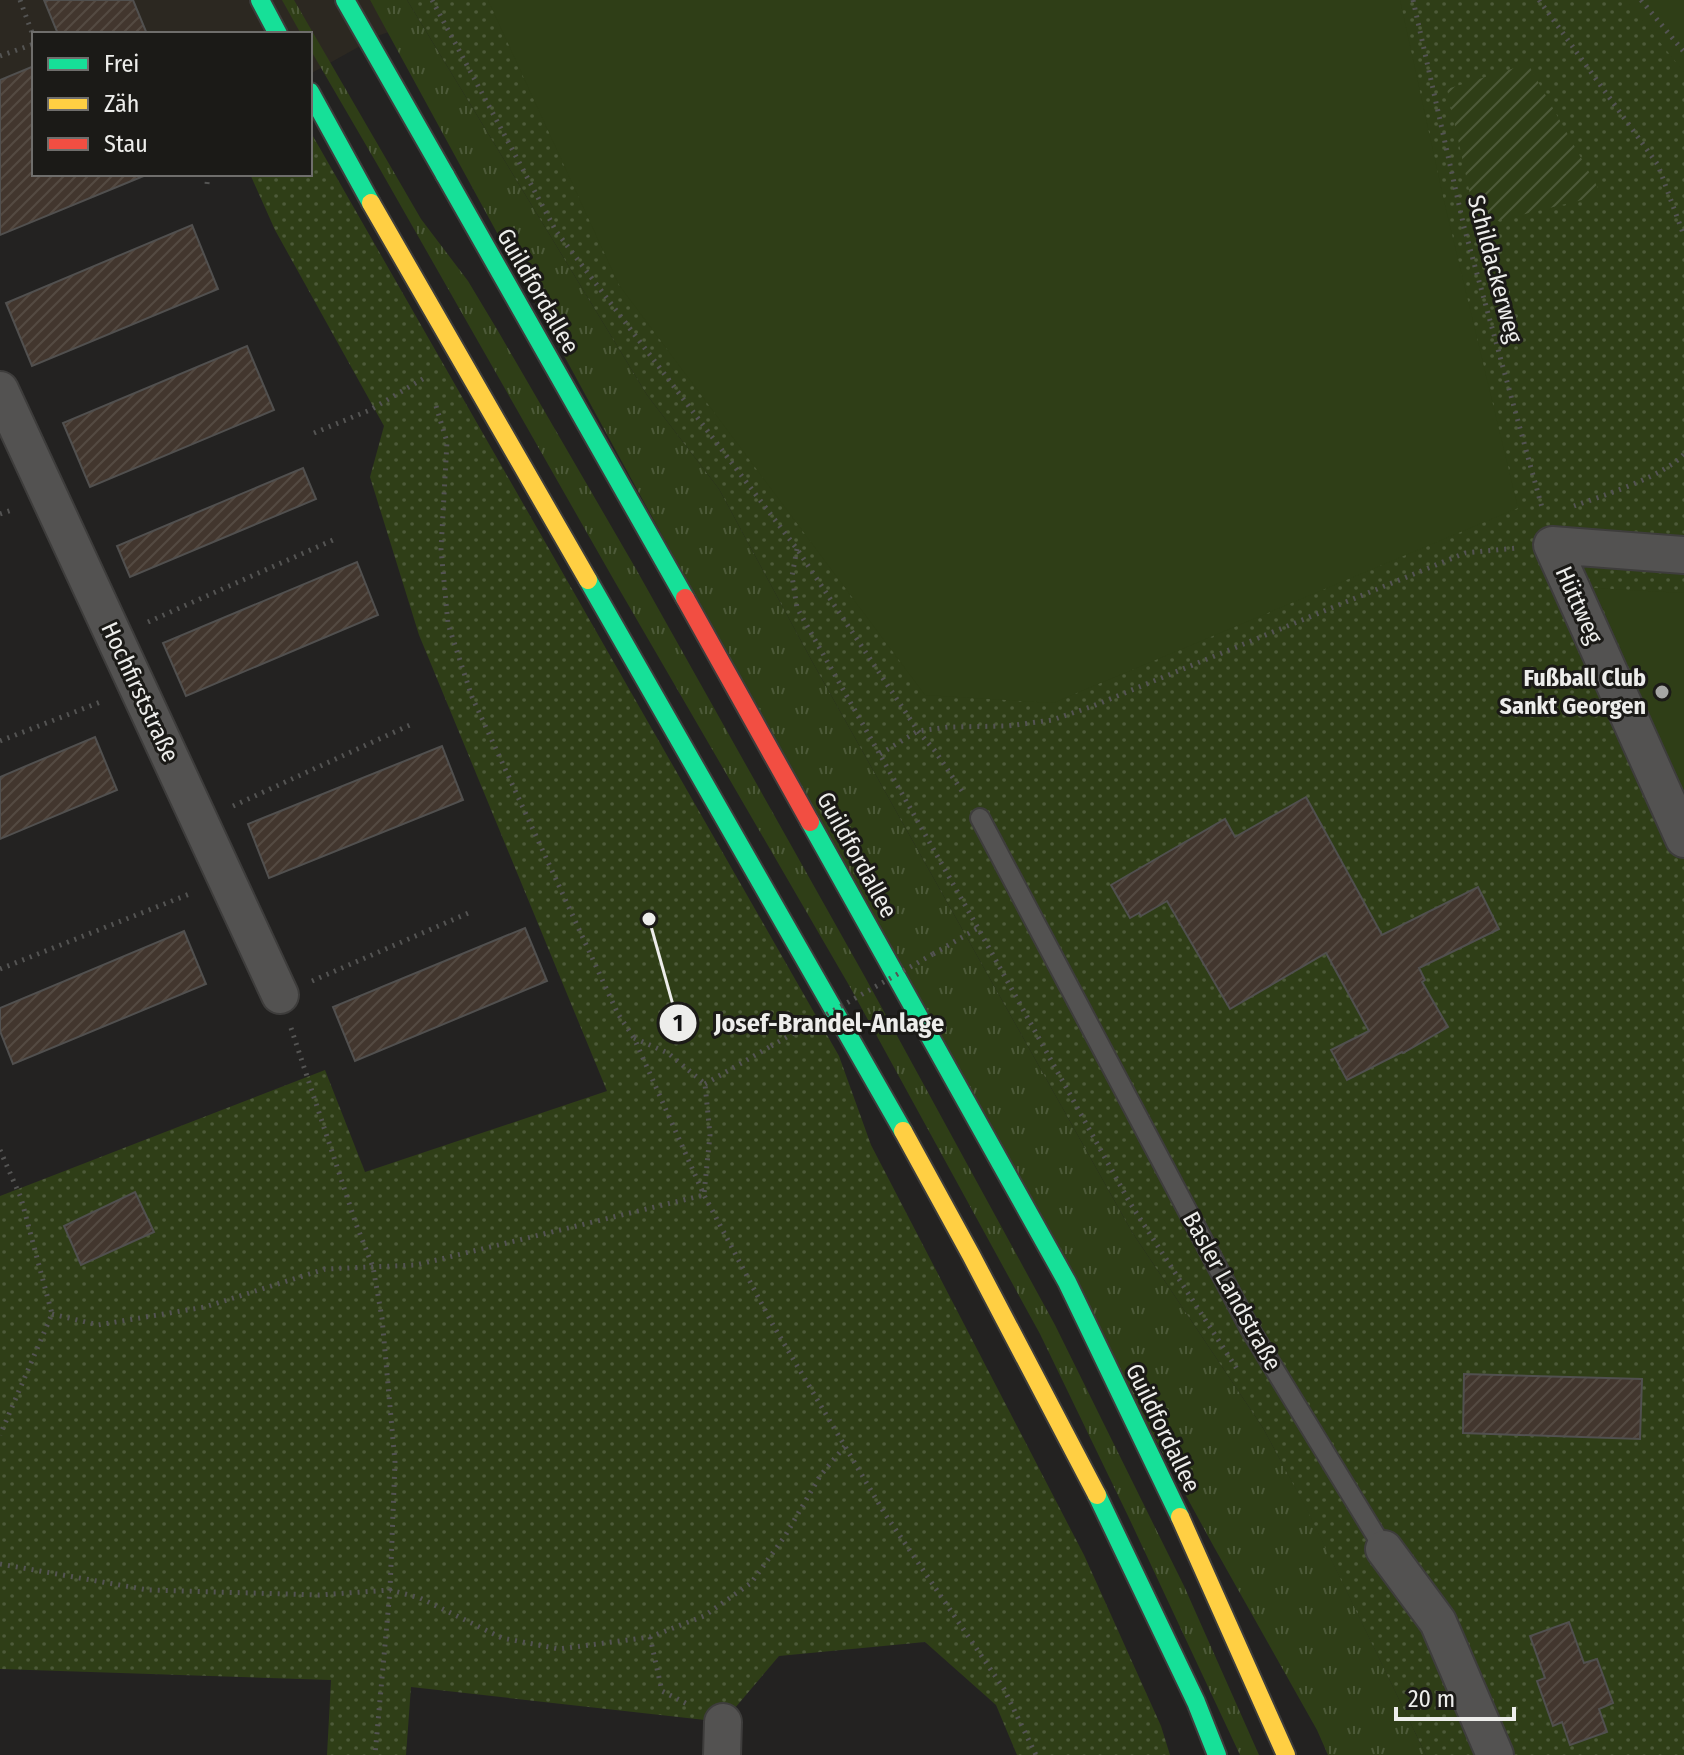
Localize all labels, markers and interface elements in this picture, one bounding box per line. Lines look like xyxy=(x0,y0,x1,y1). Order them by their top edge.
legend xyxy=(32,32,312,176)
text: Frei xyxy=(104,50,139,78)
text: Zäh xyxy=(104,90,139,118)
text: Stau xyxy=(104,130,148,158)
street label: Schildackerweg xyxy=(1462,192,1528,347)
street label: Guildfordallee xyxy=(491,224,585,358)
street label: Hüttweg xyxy=(1550,562,1609,649)
street label: Hochfirststraße xyxy=(95,618,185,766)
place label: Fußball Club Sankt Georgen xyxy=(1500,664,1646,720)
marker: Fußball Club Sankt Georgen xyxy=(1653,683,1671,701)
street label: Guildfordallee xyxy=(811,787,903,923)
callout: Josef-Brandel-Anlage xyxy=(658,998,960,1048)
text: Josef-Brandel-Anlage xyxy=(713,1008,944,1039)
text: 1 xyxy=(673,1009,683,1037)
street label: Basler Landstraße xyxy=(1177,1207,1287,1375)
street label: Guildfordallee xyxy=(1120,1359,1206,1497)
scale bar xyxy=(1396,1671,1514,1721)
text: 20 m xyxy=(1408,1685,1455,1713)

